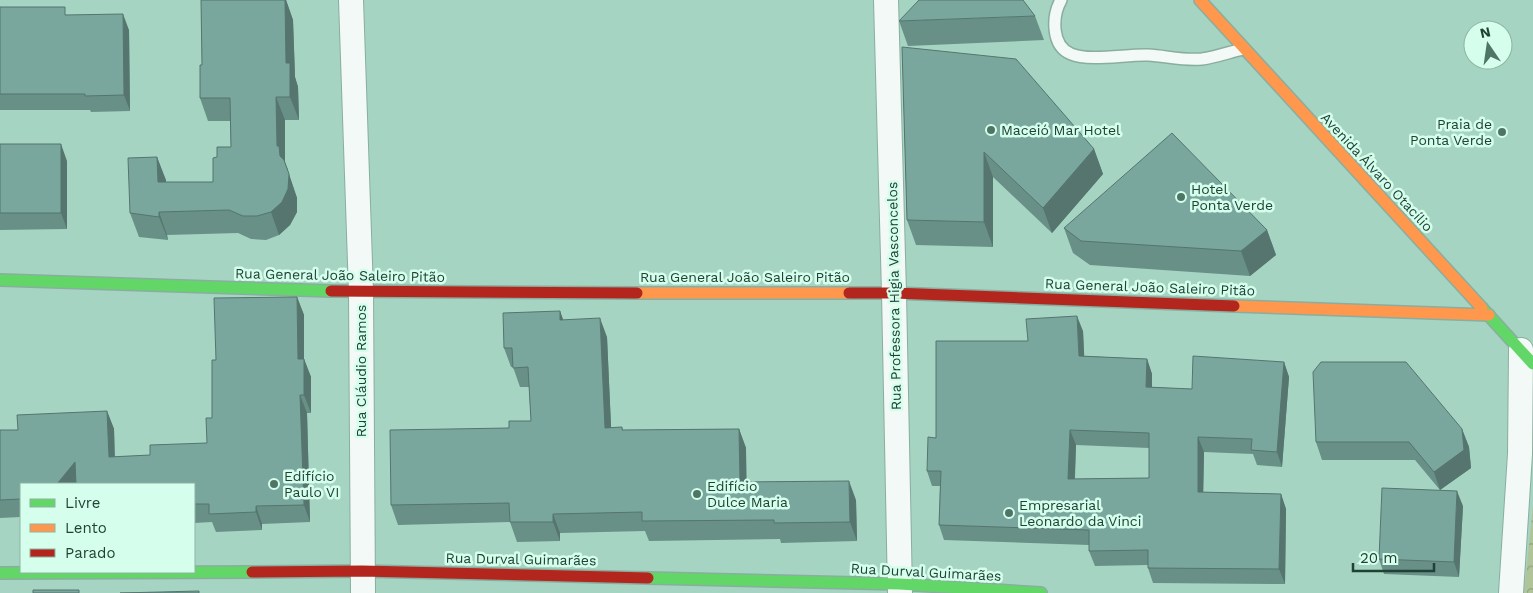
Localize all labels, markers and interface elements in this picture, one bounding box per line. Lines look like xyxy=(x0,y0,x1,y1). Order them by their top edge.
north arrow xyxy=(1463,20,1513,70)
text: N xyxy=(1478,23,1492,41)
street label: Avenida Álvaro Otacílio xyxy=(1318,109,1436,235)
place label: Praia de Ponta Verde xyxy=(1410,116,1492,148)
place label: Maceió Mar Hotel xyxy=(1001,122,1121,138)
marker: Maceió Mar Hotel xyxy=(985,124,997,136)
marker: Praia de Ponta Verde xyxy=(1496,126,1508,138)
place label: Hotel Ponta Verde xyxy=(1191,181,1273,213)
street label: Rua Professora Higia Vasconcelos xyxy=(884,182,904,410)
marker: Hotel Ponta Verde xyxy=(1175,191,1187,203)
street label: Rua General João Saleiro Pitão xyxy=(235,265,445,285)
street label: Rua General João Saleiro Pitão xyxy=(640,269,850,285)
street label: Rua General João Saleiro Pitão xyxy=(1045,275,1255,299)
street label: Rua Cláudio Ramos xyxy=(353,305,369,437)
place label: Edifício Paulo VI xyxy=(284,468,339,500)
marker: Edifício Paulo VI xyxy=(268,478,280,490)
place label: Edifício Dulce Maria xyxy=(707,478,788,510)
legend xyxy=(20,483,195,573)
marker: Edifício Dulce Maria xyxy=(691,488,703,500)
text: Livre xyxy=(65,494,100,512)
place label: Empresarial Leonardo da Vinci xyxy=(1019,497,1141,529)
marker: Empresarial Leonardo da Vinci xyxy=(1003,507,1015,519)
text: Lento xyxy=(65,519,107,537)
scale bar xyxy=(1353,540,1434,572)
text: Parado xyxy=(65,544,115,562)
text: 20 m xyxy=(1360,549,1398,567)
street label: Rua Durval Guimarães xyxy=(445,550,597,568)
street label: Rua Durval Guimarães xyxy=(850,560,1002,584)

